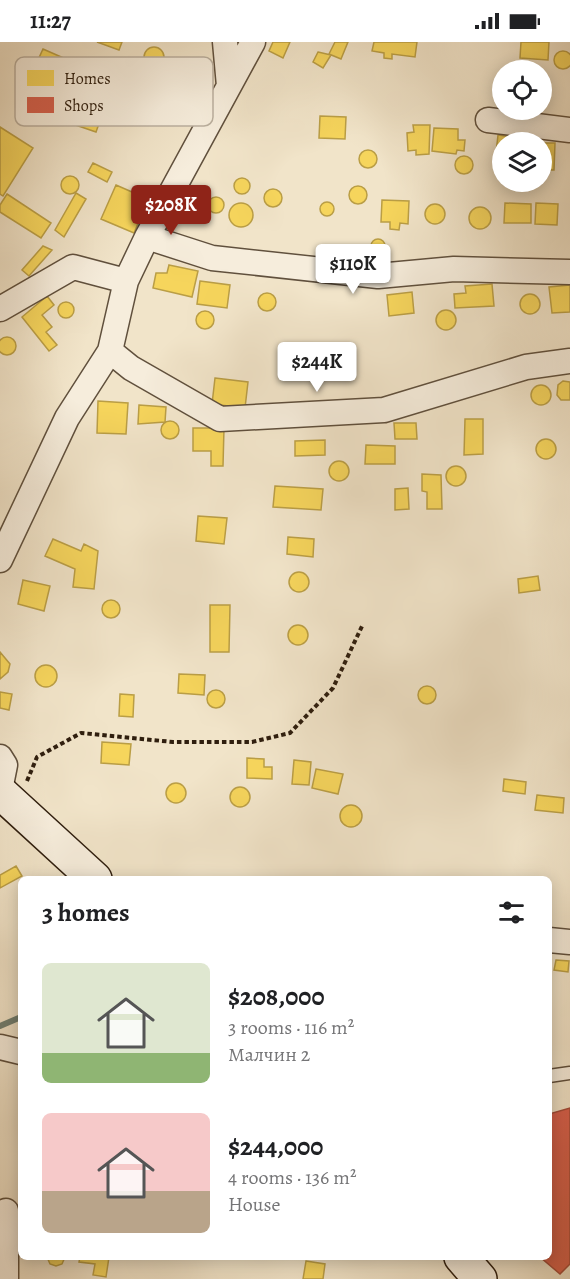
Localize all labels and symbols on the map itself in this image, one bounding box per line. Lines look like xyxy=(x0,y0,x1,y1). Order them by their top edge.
legend xyxy=(15,57,213,126)
text: Homes xyxy=(64,68,111,90)
text: Shops xyxy=(64,95,104,117)
pin: $208K xyxy=(129,185,213,236)
pin: $110K xyxy=(311,244,395,295)
pin: $244K xyxy=(275,342,359,393)

